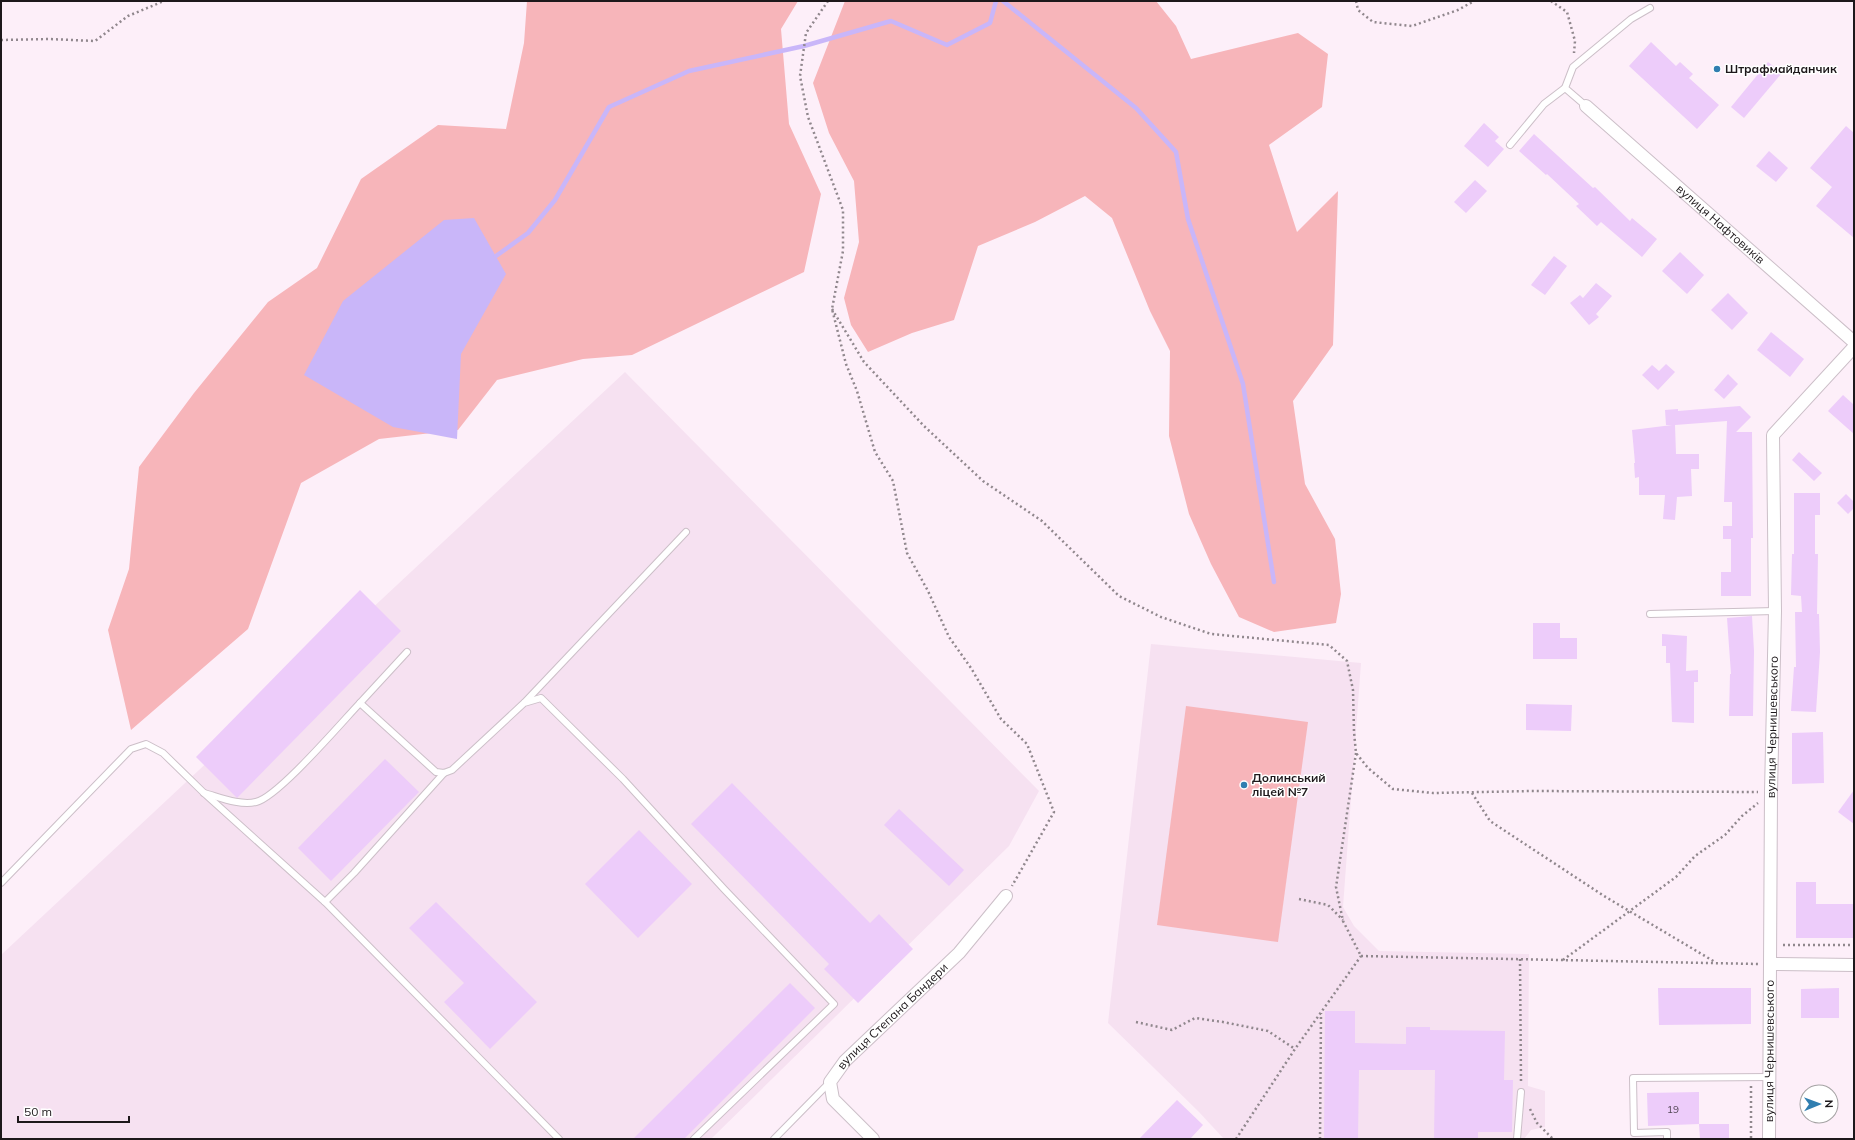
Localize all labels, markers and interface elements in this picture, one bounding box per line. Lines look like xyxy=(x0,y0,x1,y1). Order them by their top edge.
place label: Штрафмайданчик xyxy=(1725,61,1837,76)
marker: Штрафмайданчик xyxy=(1712,64,1722,74)
street label: вулиця Нафтовиків xyxy=(1673,181,1768,267)
street label: вулиця Чернишевського xyxy=(1763,656,1781,798)
place label: Долинський ліцей №7 xyxy=(1252,770,1326,799)
marker: Долинський ліцей №7 xyxy=(1239,780,1249,790)
street label: вулиця Степана Бандери xyxy=(834,959,951,1072)
street label: вулиця Чернишевського xyxy=(1761,980,1777,1122)
north arrow xyxy=(1799,1084,1839,1124)
scale bar xyxy=(18,1098,129,1124)
text: N xyxy=(1822,1100,1836,1108)
house number: 19 xyxy=(1667,1103,1679,1116)
text: 50 m xyxy=(24,1104,52,1119)

